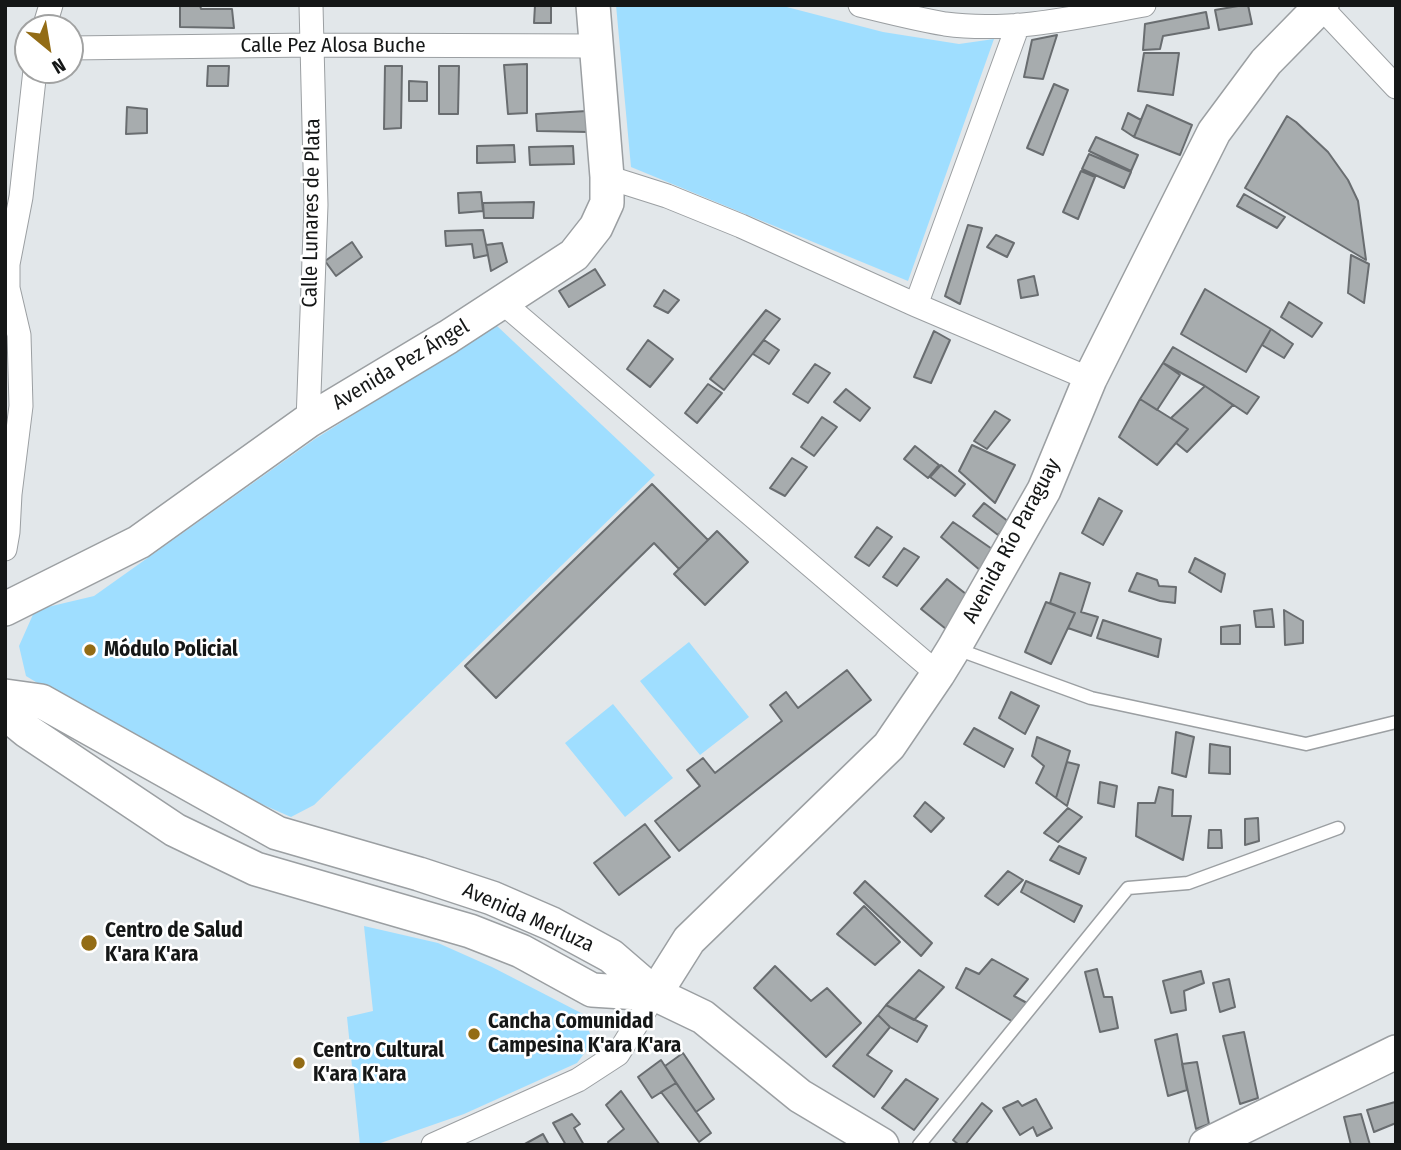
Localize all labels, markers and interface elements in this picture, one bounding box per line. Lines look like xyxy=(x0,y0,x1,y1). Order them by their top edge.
north arrow xyxy=(14,14,84,84)
street label: Calle Pez Alosa Buche xyxy=(240,33,426,59)
text: N xyxy=(48,53,69,79)
street label: Calle Lunares de Plata xyxy=(298,118,326,308)
street label: Avenida Pez Ángel xyxy=(328,314,474,416)
street label: Avenida Río Paraguay xyxy=(958,454,1066,628)
place label: Módulo Policial xyxy=(104,637,238,663)
marker: Módulo Policial xyxy=(82,642,98,658)
street label: Avenida Merluza xyxy=(458,878,598,958)
place label: Centro de Salud K'ara K'ara xyxy=(105,918,243,968)
marker: Centro de Salud K'ara K'ara xyxy=(79,933,99,953)
place label: Cancha Comunidad Campesina K'ara K'ara xyxy=(488,1009,681,1059)
marker: Cancha Comunidad Campesina K'ara K'ara xyxy=(466,1026,482,1042)
place label: Centro Cultural K'ara K'ara xyxy=(313,1038,444,1088)
marker: Centro Cultural K'ara K'ara xyxy=(291,1055,307,1071)

